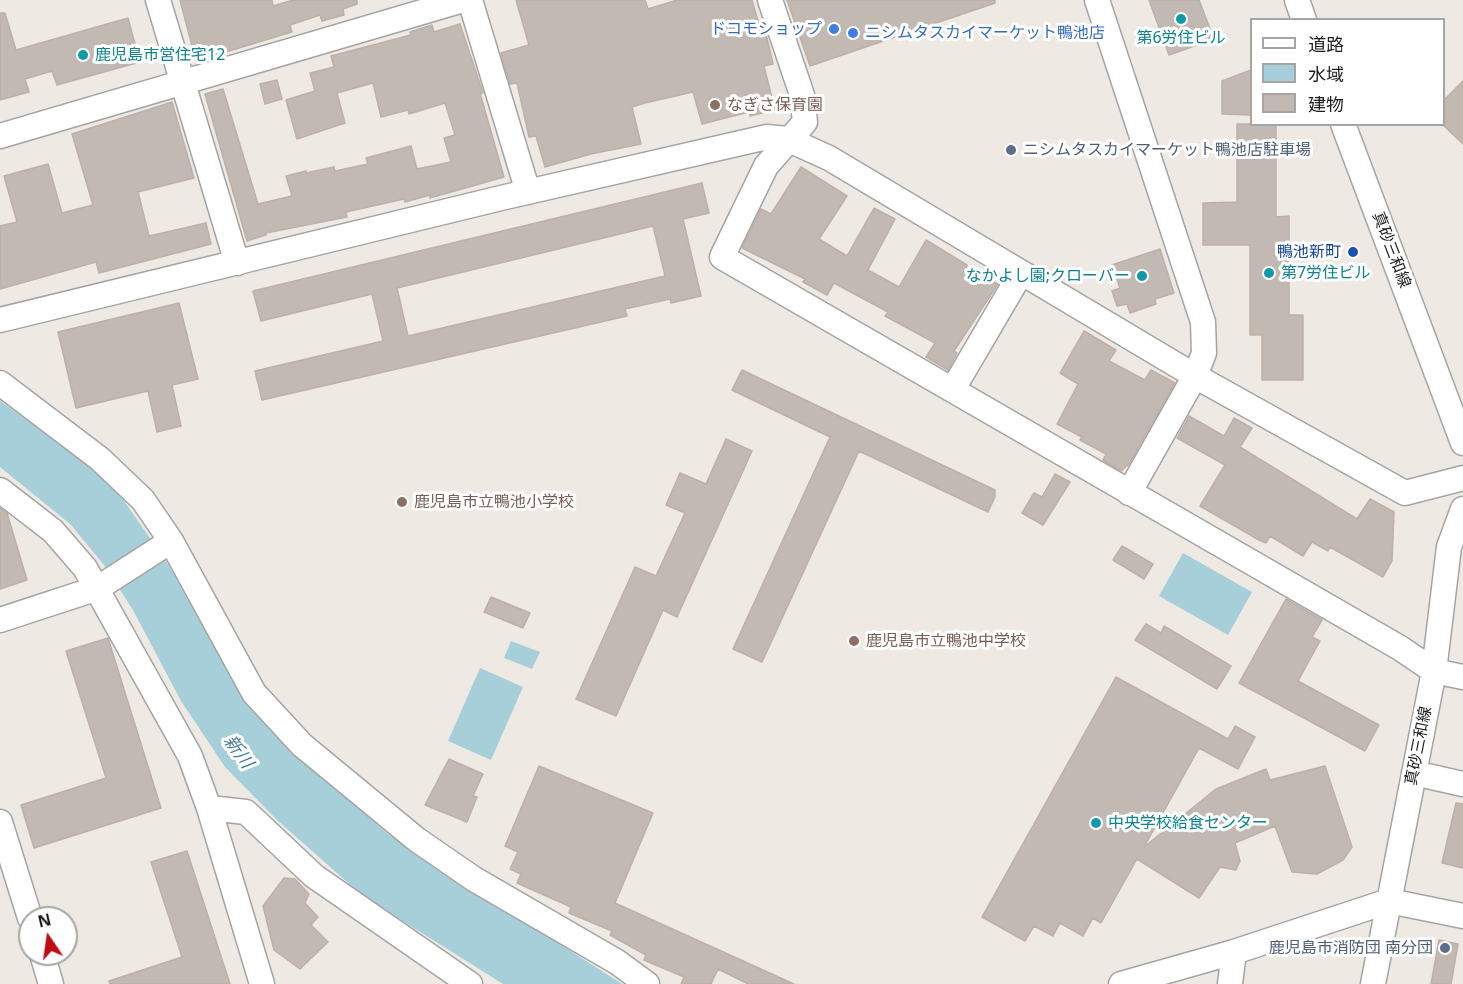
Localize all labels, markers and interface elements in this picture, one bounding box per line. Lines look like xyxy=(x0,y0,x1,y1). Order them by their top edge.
marker: 第6労住ビル xyxy=(1174,12,1188,26)
legend xyxy=(1250,18,1445,126)
place label: ドコモショップ xyxy=(710,19,822,39)
marker: ドコモショップ xyxy=(827,22,841,36)
place label: ニシムタスカイマーケット鴨池店 xyxy=(865,23,1105,43)
marker: ニシムタスカイマーケット鴨池店 xyxy=(846,26,860,40)
place label: 第6労住ビル xyxy=(1136,28,1226,48)
text: 道路 xyxy=(1308,32,1344,56)
place label: 鹿児島市営住宅12 xyxy=(95,45,225,65)
marker: 鹿児島市営住宅12 xyxy=(76,48,90,62)
text: 水域 xyxy=(1308,62,1344,86)
text: 建物 xyxy=(1308,92,1344,116)
place label: なぎさ保育園 xyxy=(727,95,823,115)
marker: なぎさ保育園 xyxy=(708,98,722,112)
place label: ニシムタスカイマーケット鴨池店駐車場 xyxy=(1023,140,1311,160)
marker: ニシムタスカイマーケット鴨池店駐車場 xyxy=(1004,143,1018,157)
street label: 真砂三和線 xyxy=(1368,209,1414,291)
place label: 鴨池新町 xyxy=(1277,242,1341,262)
marker: 鴨池新町 xyxy=(1346,245,1360,259)
place label: 第7労住ビル xyxy=(1281,263,1370,283)
place label: なかよし園;クローバー xyxy=(966,266,1130,286)
marker: 第7労住ビル xyxy=(1262,266,1276,280)
marker: なかよし園;クローバー xyxy=(1135,269,1149,283)
place label: 鹿児島市立鴨池小学校 xyxy=(414,492,574,512)
marker: 鹿児島市立鴨池小学校 xyxy=(395,495,409,509)
place label: 鹿児島市立鴨池中学校 xyxy=(866,631,1026,651)
marker: 鹿児島市立鴨池中学校 xyxy=(847,634,861,648)
street label: 真砂三和線 xyxy=(1402,705,1436,787)
water label: 新川 xyxy=(219,731,257,773)
place label: 中央学校給食センター xyxy=(1108,813,1268,833)
marker: 中央学校給食センター xyxy=(1089,816,1103,830)
north arrow xyxy=(18,906,78,966)
text: N xyxy=(36,908,53,933)
place label: 鹿児島市消防団 南分団 xyxy=(1269,938,1433,958)
marker: 鹿児島市消防団 南分団 xyxy=(1438,941,1452,955)

